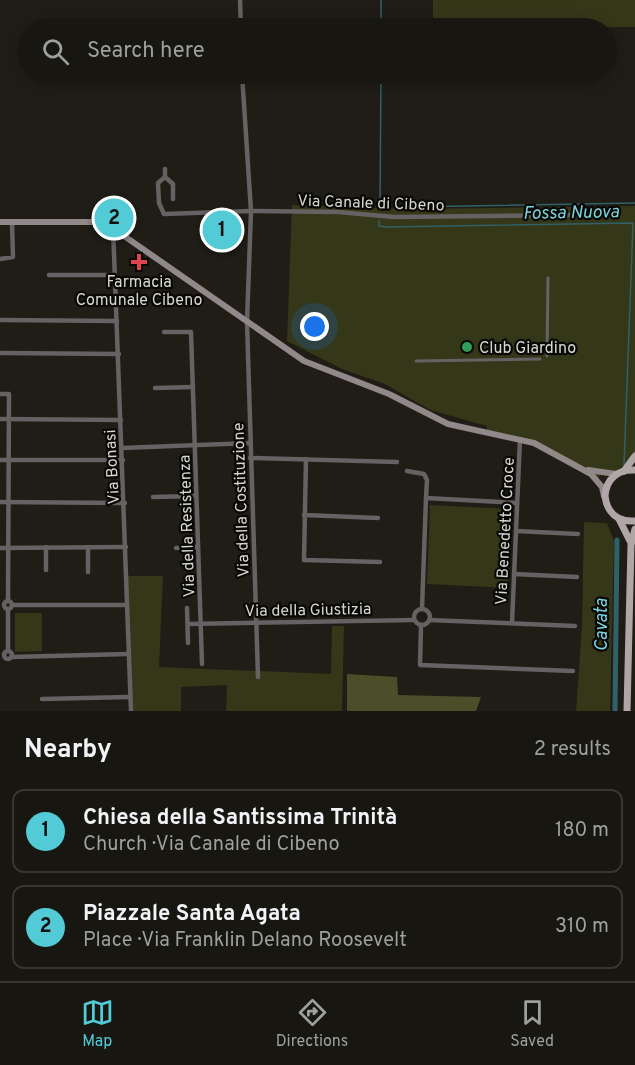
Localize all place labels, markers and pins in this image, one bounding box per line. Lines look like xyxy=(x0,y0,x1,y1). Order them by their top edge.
pin: 2 xyxy=(94,196,134,240)
pin: 1 xyxy=(202,208,242,252)
marker: Farmacia Comunale Cibeno xyxy=(132,255,146,269)
place label: Farmacia Comunale Cibeno xyxy=(76,273,202,311)
place label: Club Giardino xyxy=(479,339,576,359)
marker: Club Giardino xyxy=(460,340,474,354)

